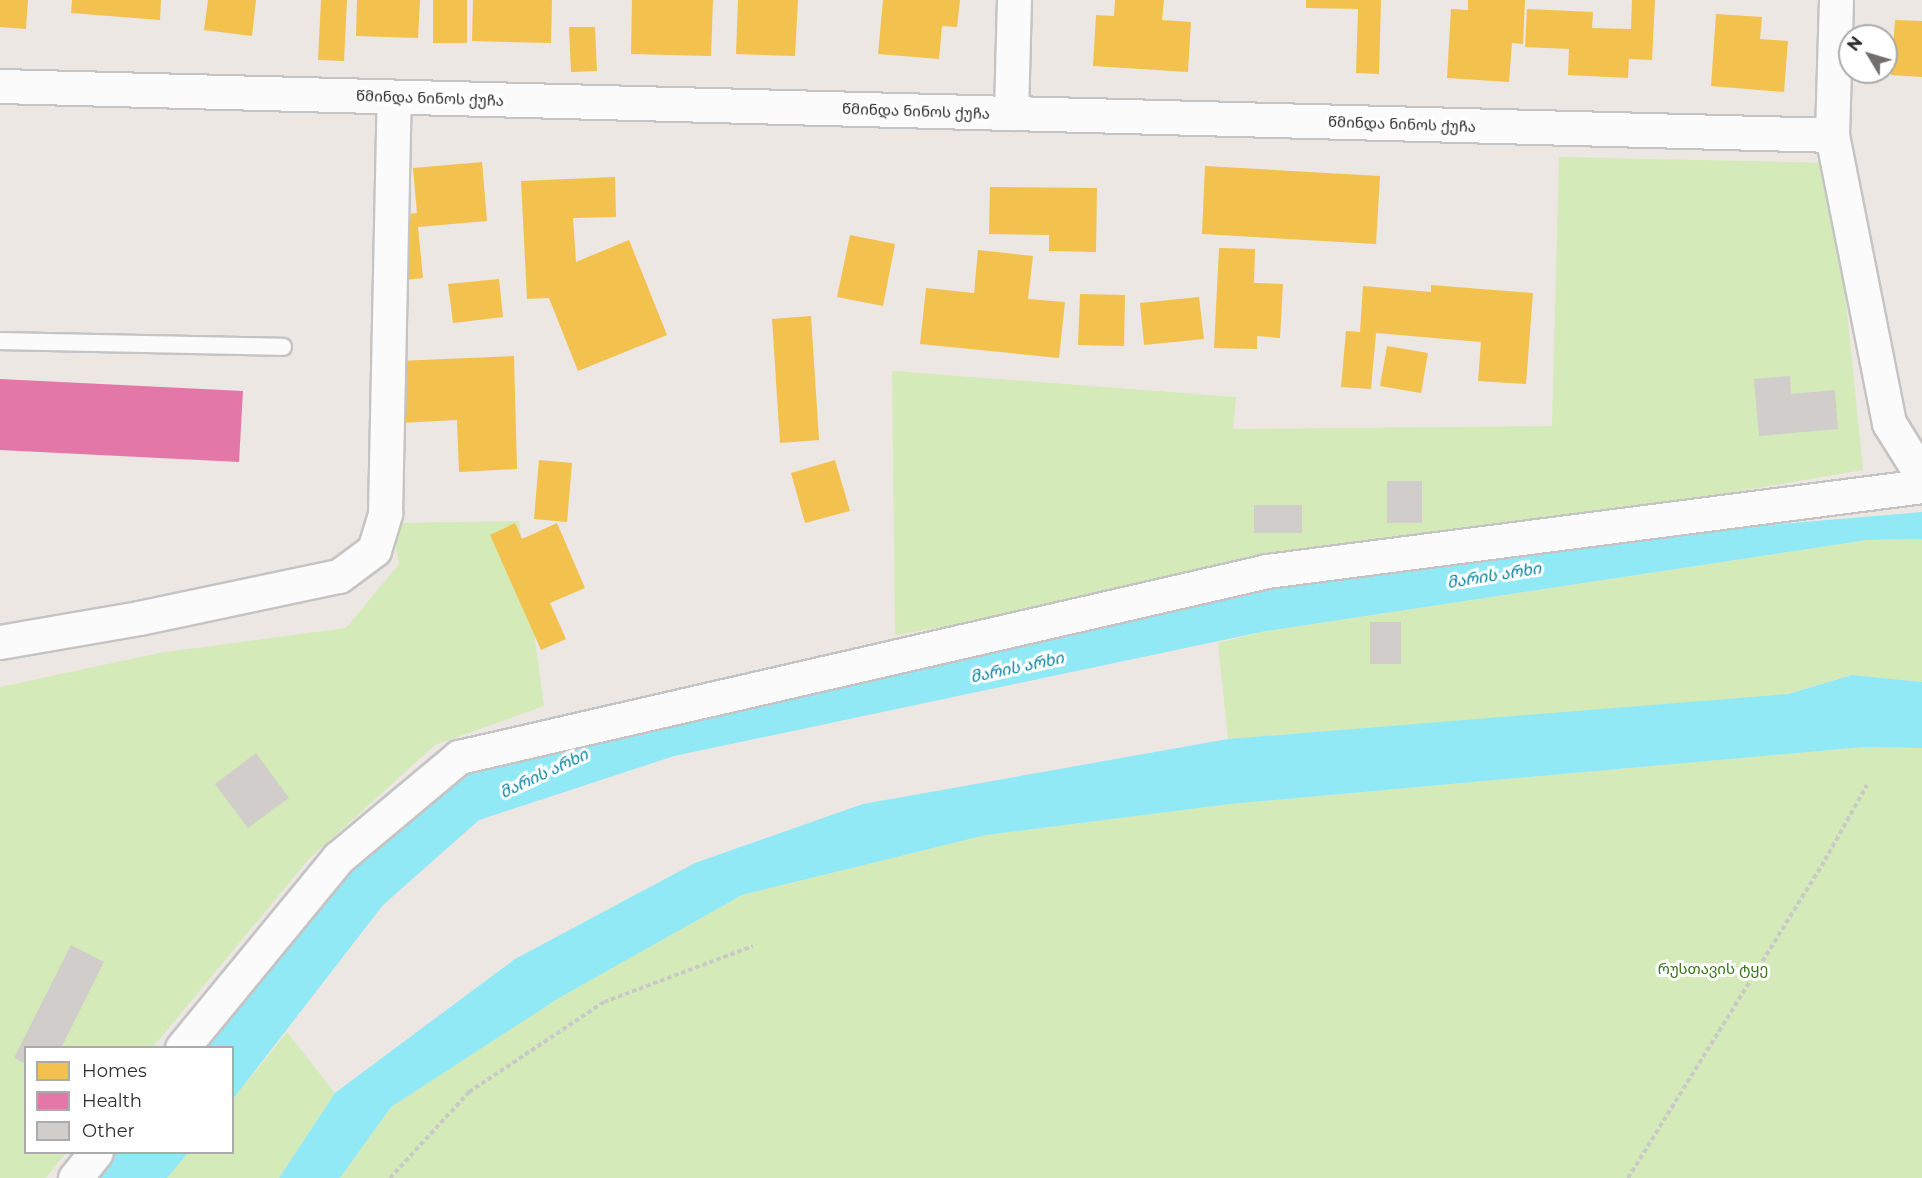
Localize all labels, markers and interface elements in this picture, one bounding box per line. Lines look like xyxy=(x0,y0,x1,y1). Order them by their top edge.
north arrow xyxy=(1838,24,1898,84)
text: N xyxy=(1844,33,1866,55)
street label: წმინდა ნინოს ქუჩა xyxy=(356,86,504,110)
street label: წმინდა ნინოს ქუჩა xyxy=(842,99,990,123)
street label: წმინდა ნინოს ქუჩა xyxy=(1328,112,1476,136)
water label: მარის არხი xyxy=(1446,559,1542,593)
water label: მარის არხი xyxy=(969,649,1065,687)
water label: მარის არხი xyxy=(497,745,591,803)
park label: რუსთავის ტყე xyxy=(1658,960,1768,978)
legend xyxy=(24,1046,234,1154)
text: Homes xyxy=(82,1060,147,1082)
text: Health xyxy=(82,1090,142,1112)
text: Other xyxy=(82,1120,135,1142)

